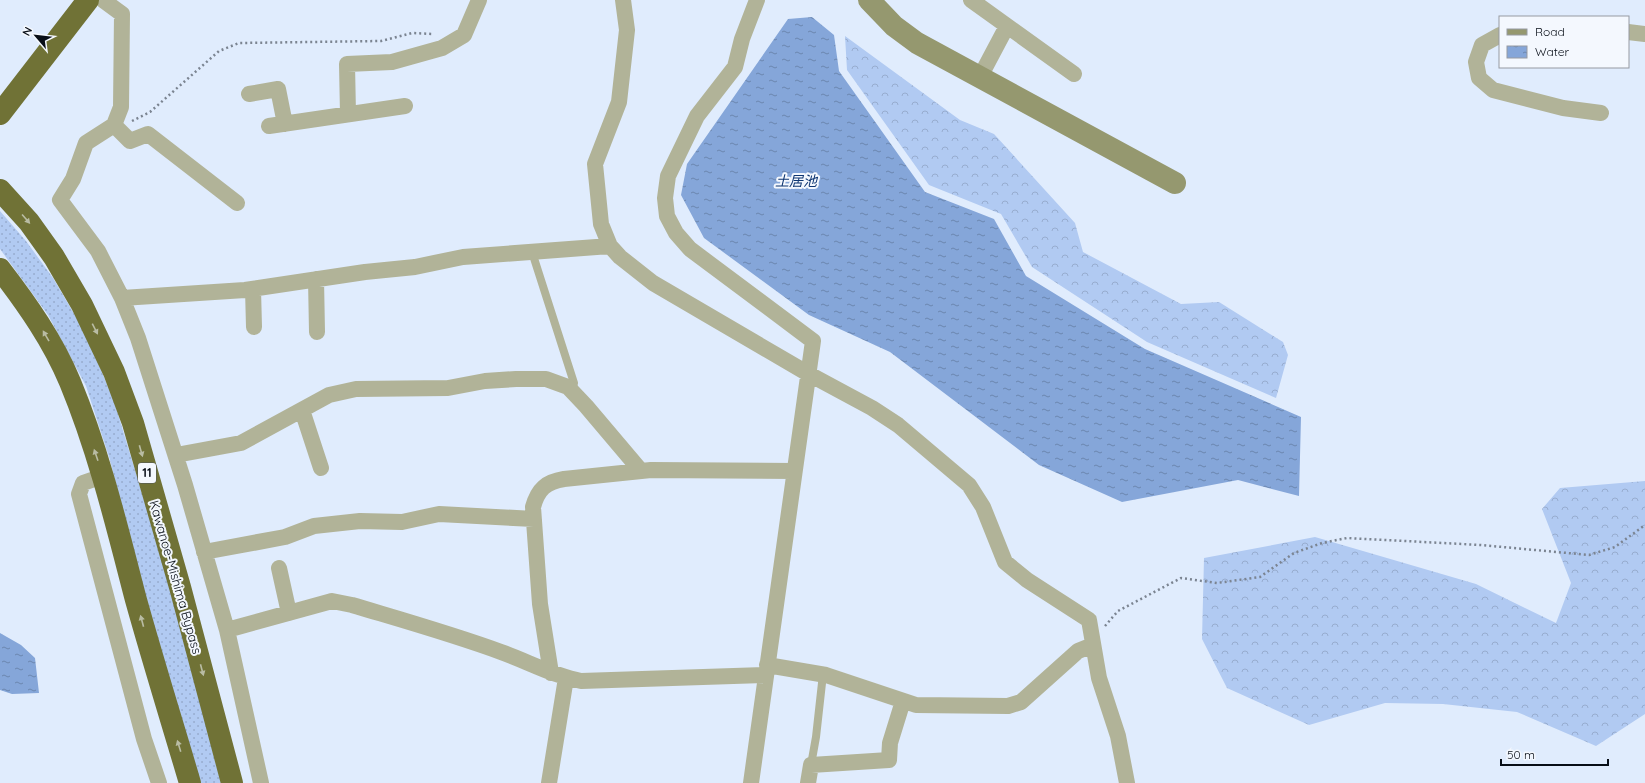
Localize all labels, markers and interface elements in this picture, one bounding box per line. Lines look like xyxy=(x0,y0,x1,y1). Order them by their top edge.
north arrow xyxy=(16,16,56,56)
legend xyxy=(1499,16,1629,68)
text: N xyxy=(19,24,35,38)
text: Road xyxy=(1535,24,1565,39)
text: Water xyxy=(1535,44,1570,59)
water label: 土居池 xyxy=(775,172,819,190)
one-way arrow xyxy=(21,215,30,224)
one-way arrow xyxy=(92,324,98,335)
one-way arrow xyxy=(42,331,50,341)
one-way arrow xyxy=(138,445,144,457)
one-way arrow xyxy=(92,449,98,461)
road number: 11 xyxy=(138,463,156,483)
street label: Kawanoe-Mishima Bypass xyxy=(146,498,206,656)
one-way arrow xyxy=(139,615,145,627)
one-way arrow xyxy=(199,665,205,677)
one-way arrow xyxy=(176,739,182,751)
scale bar xyxy=(1501,741,1608,767)
text: 50 m xyxy=(1507,747,1535,762)

